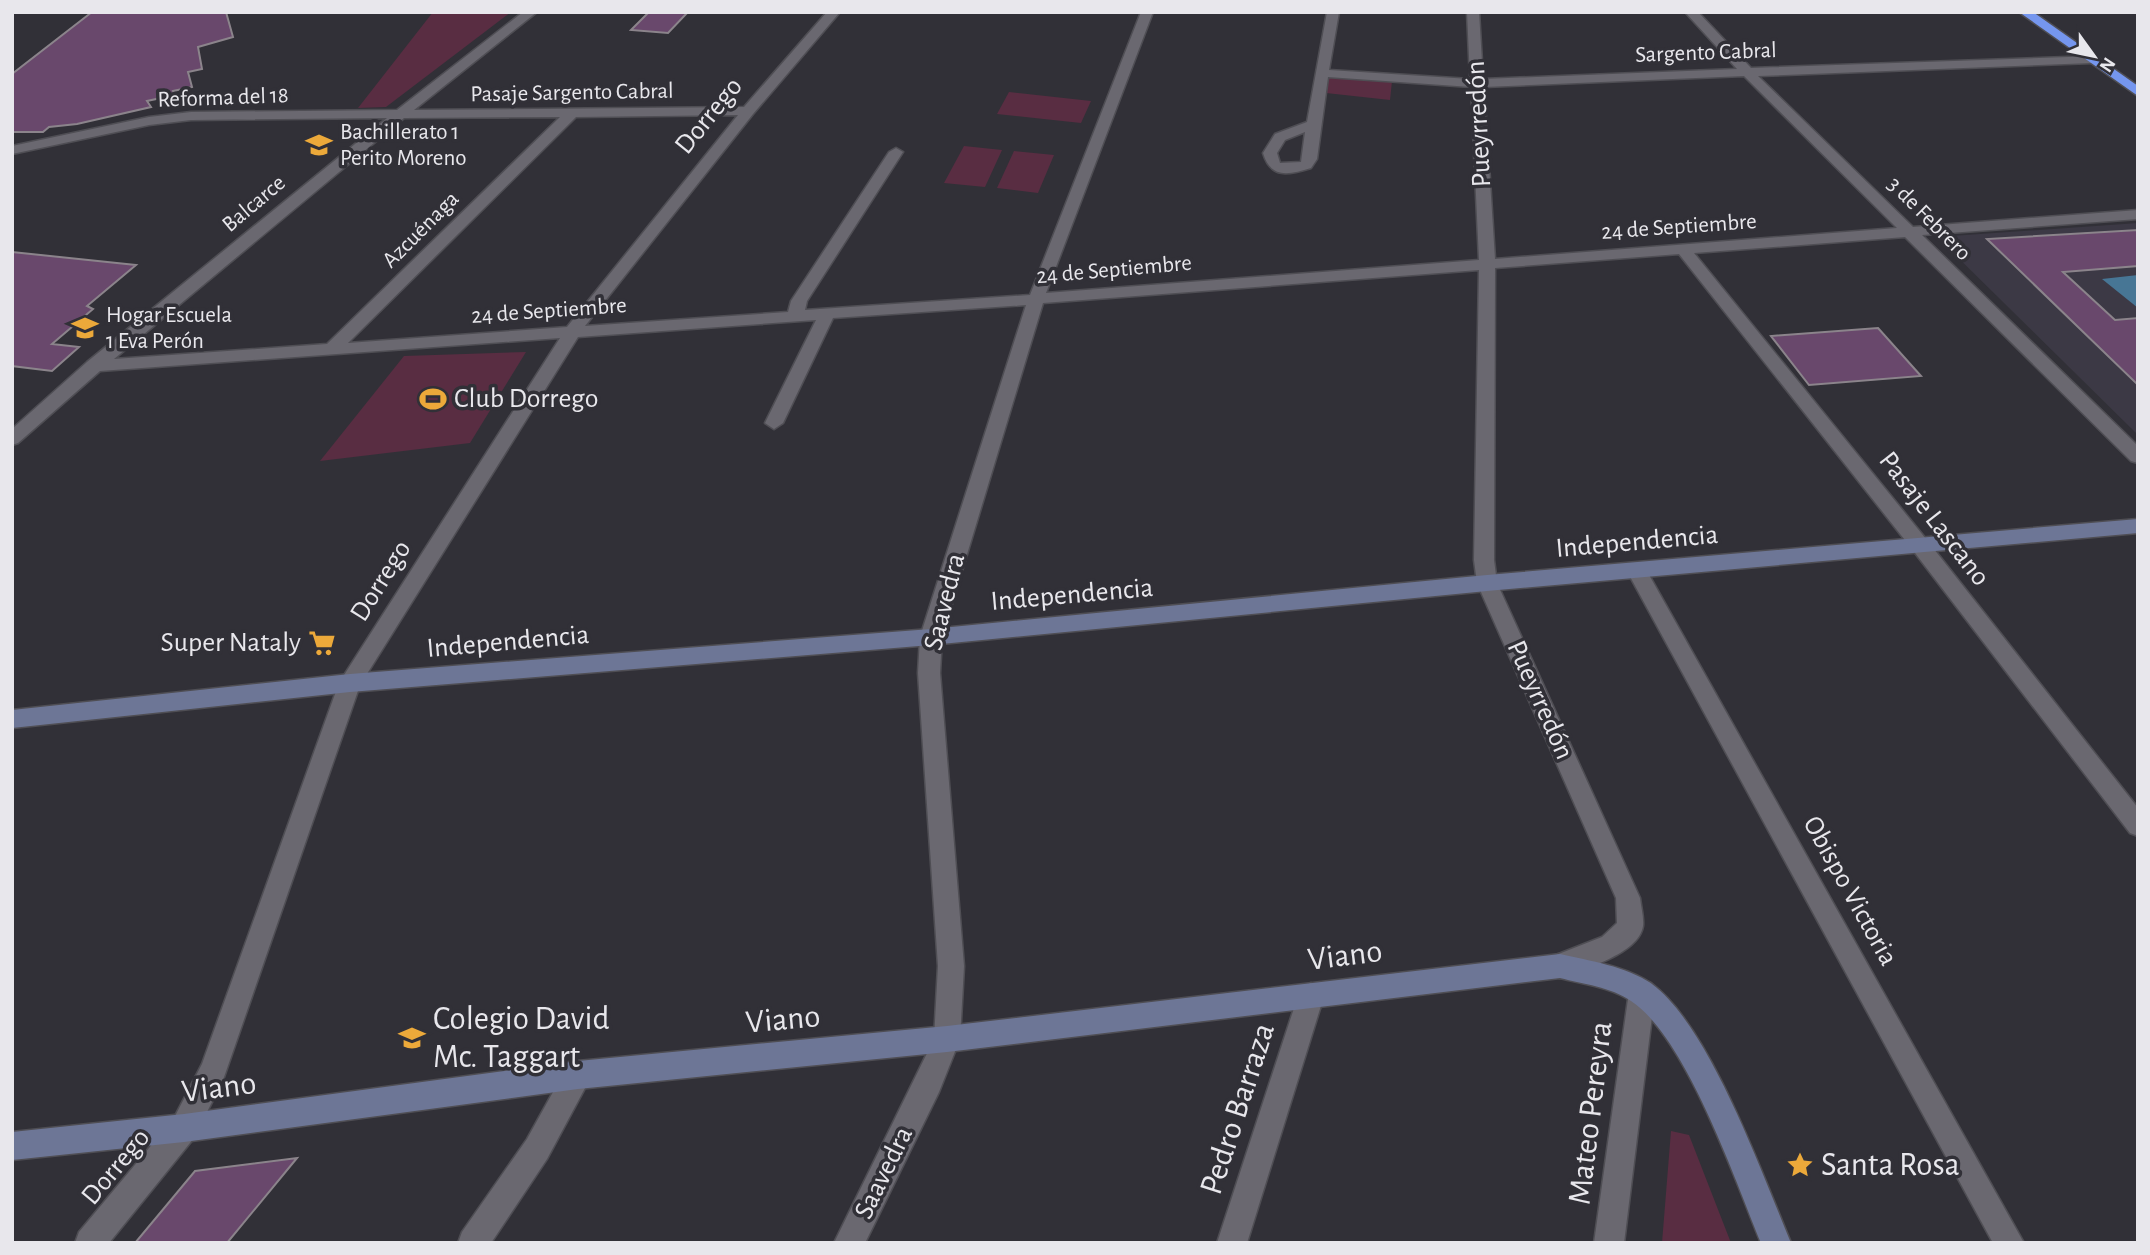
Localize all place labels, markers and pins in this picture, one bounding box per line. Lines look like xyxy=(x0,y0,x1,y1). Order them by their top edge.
place label: Bachillerato 1 Perito Moreno xyxy=(340,121,467,170)
school or university icon: Bachillerato 1 Perito Moreno xyxy=(304,130,334,160)
place label: Hogar Escuela 1 Eva Perón xyxy=(106,304,232,353)
school or university icon: Hogar Escuela 1 Eva Perón xyxy=(70,313,100,343)
sports icon: Club Dorrego xyxy=(418,384,448,414)
place label: Club Dorrego xyxy=(454,385,598,413)
supermarket icon: Super Nataly xyxy=(307,628,337,658)
place label: Super Nataly xyxy=(160,629,301,657)
place label: Colegio David Mc. Taggart xyxy=(433,1003,610,1074)
school or university icon: Colegio David Mc. Taggart xyxy=(397,1023,427,1053)
place label: Santa Rosa xyxy=(1821,1149,1960,1182)
place icon: Santa Rosa xyxy=(1785,1150,1815,1180)

